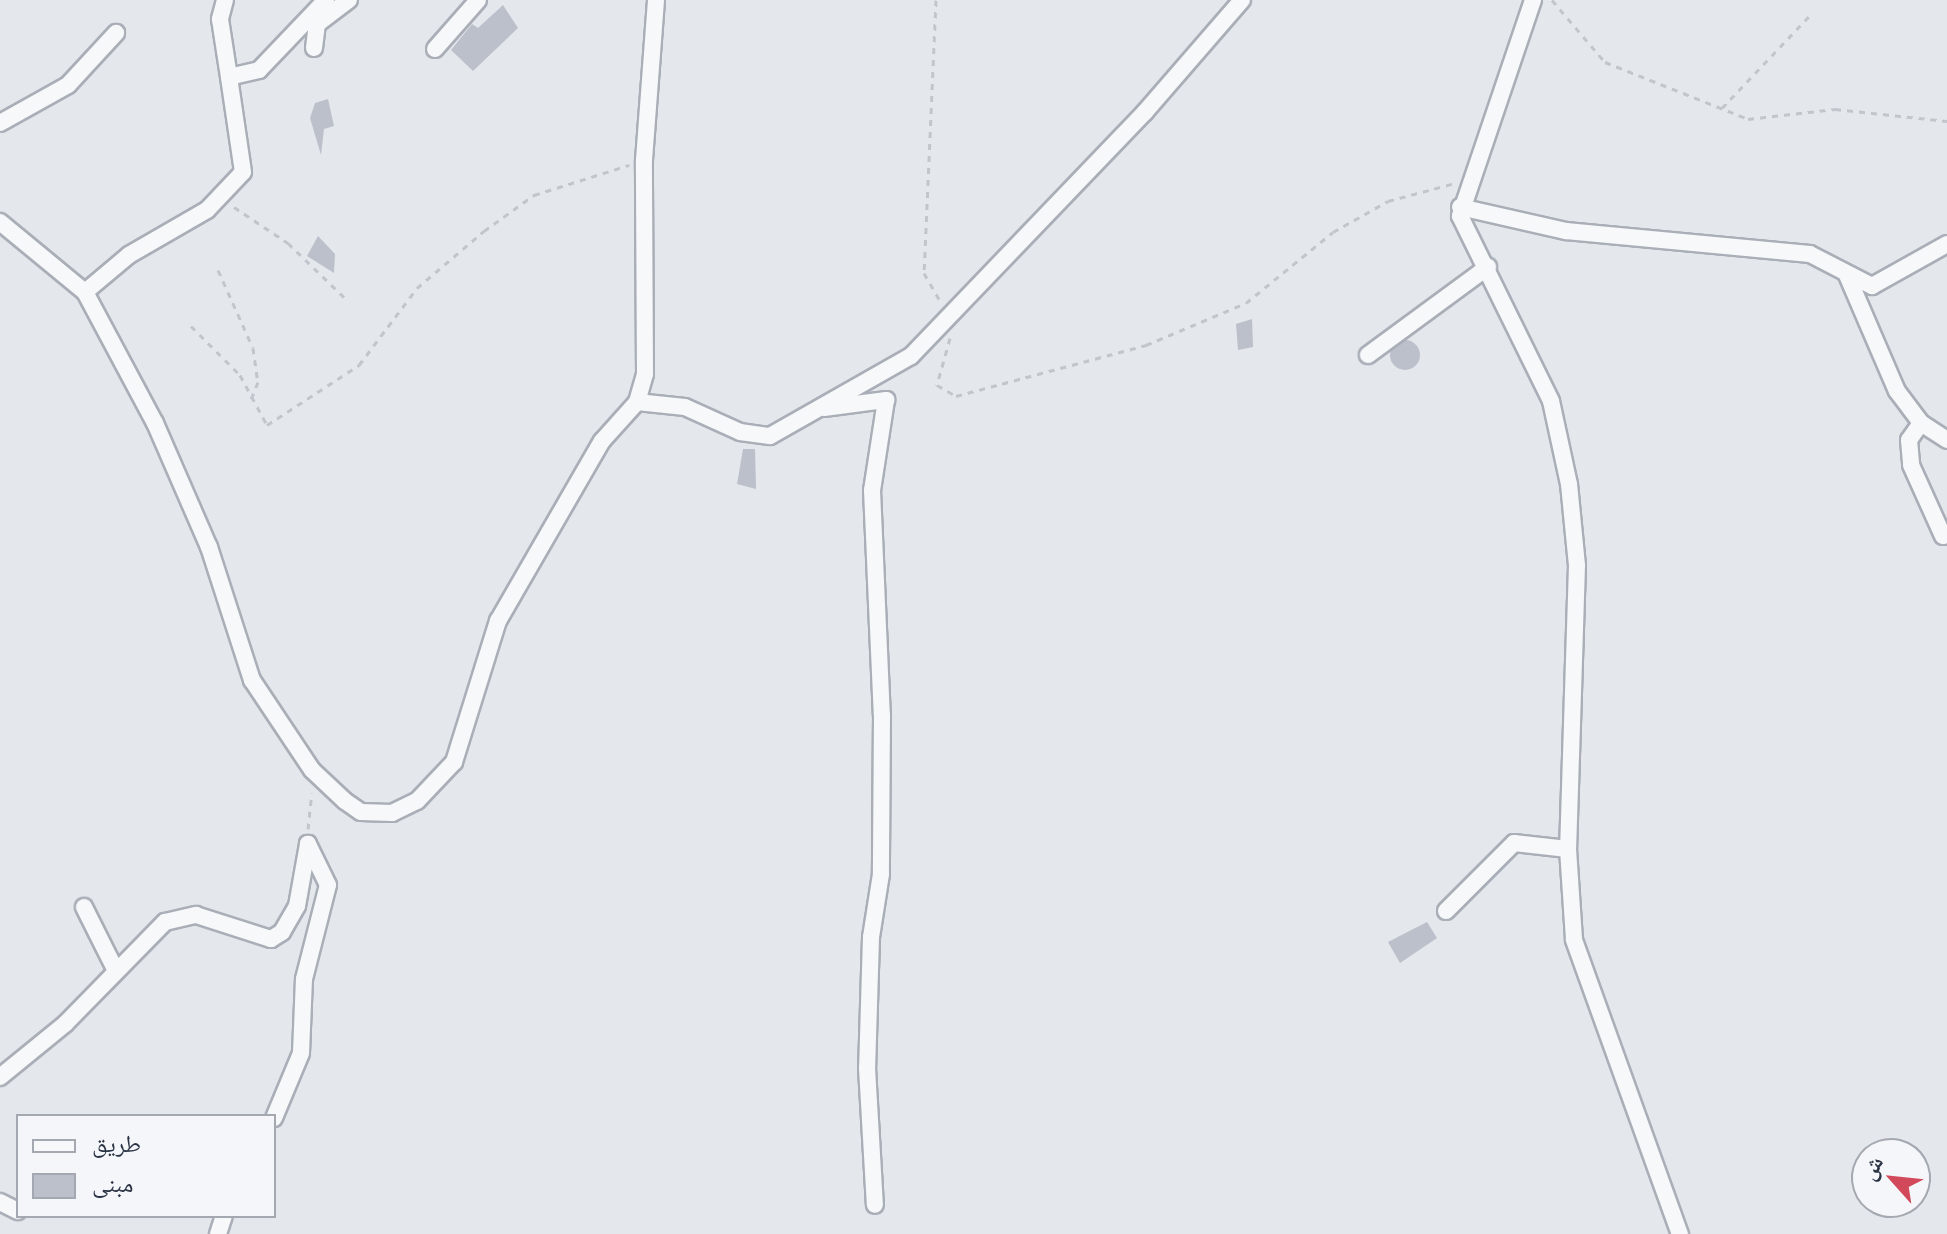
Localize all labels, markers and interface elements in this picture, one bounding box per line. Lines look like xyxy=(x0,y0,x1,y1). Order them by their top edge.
legend xyxy=(16,1114,276,1218)
text: طريق xyxy=(92,1125,141,1161)
north arrow xyxy=(1851,1138,1931,1218)
text: ش xyxy=(1851,1150,1892,1186)
text: مبنى xyxy=(92,1165,133,1201)

